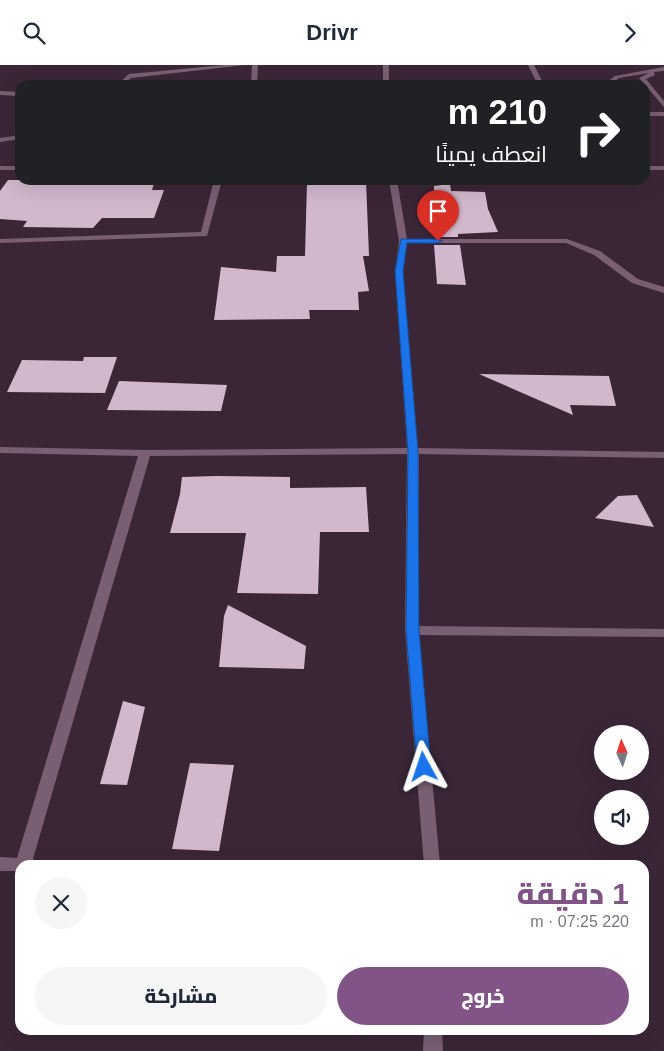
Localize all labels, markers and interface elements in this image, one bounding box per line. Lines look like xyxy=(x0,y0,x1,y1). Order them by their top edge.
icon: search xyxy=(20,19,48,47)
icon: forward xyxy=(616,19,644,47)
text: Drivr xyxy=(306,20,358,45)
text: 210 m xyxy=(448,92,547,131)
icon: right xyxy=(565,100,630,165)
text: انعطف يمينًا xyxy=(435,142,547,167)
pin xyxy=(417,190,459,241)
icon: arrive xyxy=(424,197,452,225)
north arrow xyxy=(594,725,649,780)
map controls xyxy=(594,725,649,845)
position arrow xyxy=(397,740,449,792)
button: sound xyxy=(594,790,649,845)
button: close xyxy=(35,877,87,929)
text: 1 دقيقة xyxy=(517,877,629,910)
text: 220 m · 07:25 xyxy=(530,913,629,930)
button: مشاركة xyxy=(35,967,327,1025)
button: خروج xyxy=(337,967,629,1025)

